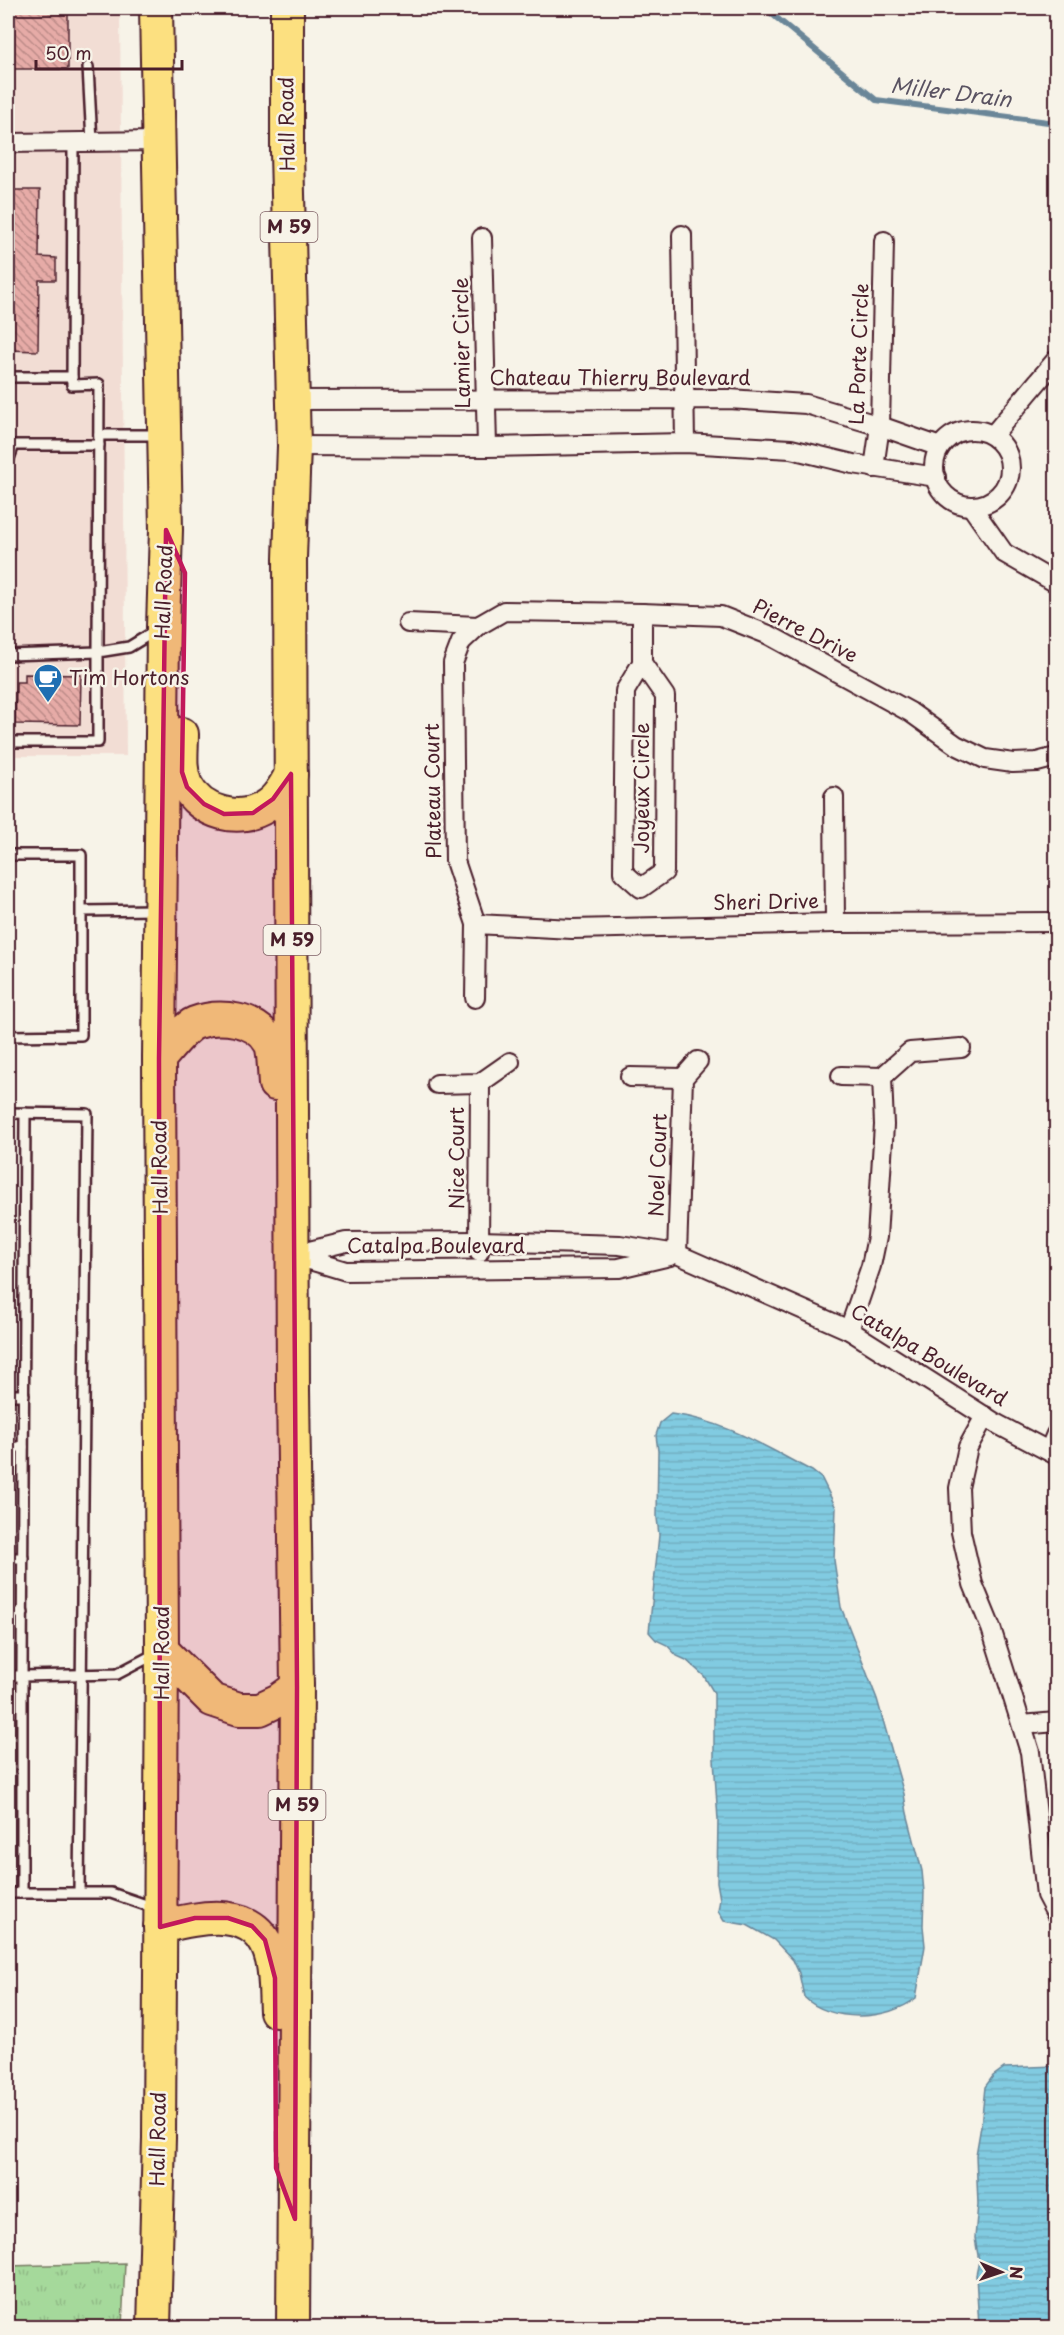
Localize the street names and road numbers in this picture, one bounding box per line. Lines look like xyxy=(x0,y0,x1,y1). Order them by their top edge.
street label: Hall Road xyxy=(270,76,302,172)
road number: M 59 xyxy=(260,212,318,242)
street label: Lamier Circle xyxy=(445,277,477,409)
street label: La Porte Circle xyxy=(841,283,875,425)
street label: Chateau Thierry Boulevard xyxy=(489,362,751,392)
street label: Hall Road xyxy=(146,544,180,640)
street label: Pierre Drive xyxy=(747,591,863,670)
street label: Joyeux Circle xyxy=(626,722,656,854)
street label: Plateau Court xyxy=(416,723,448,859)
street label: Sheri Drive xyxy=(713,885,819,917)
road number: M 59 xyxy=(264,925,320,955)
street label: Nice Court xyxy=(441,1107,471,1209)
street label: Noel Court xyxy=(640,1113,674,1217)
street label: Hall Road xyxy=(143,1119,175,1215)
street label: Catalpa Boulevard xyxy=(347,1230,525,1260)
street label: Catalpa Boulevard xyxy=(845,1295,1014,1413)
street label: Hall Road xyxy=(146,1606,176,1700)
road number: M 59 xyxy=(268,1790,326,1820)
street label: Hall Road xyxy=(141,2091,173,2187)

